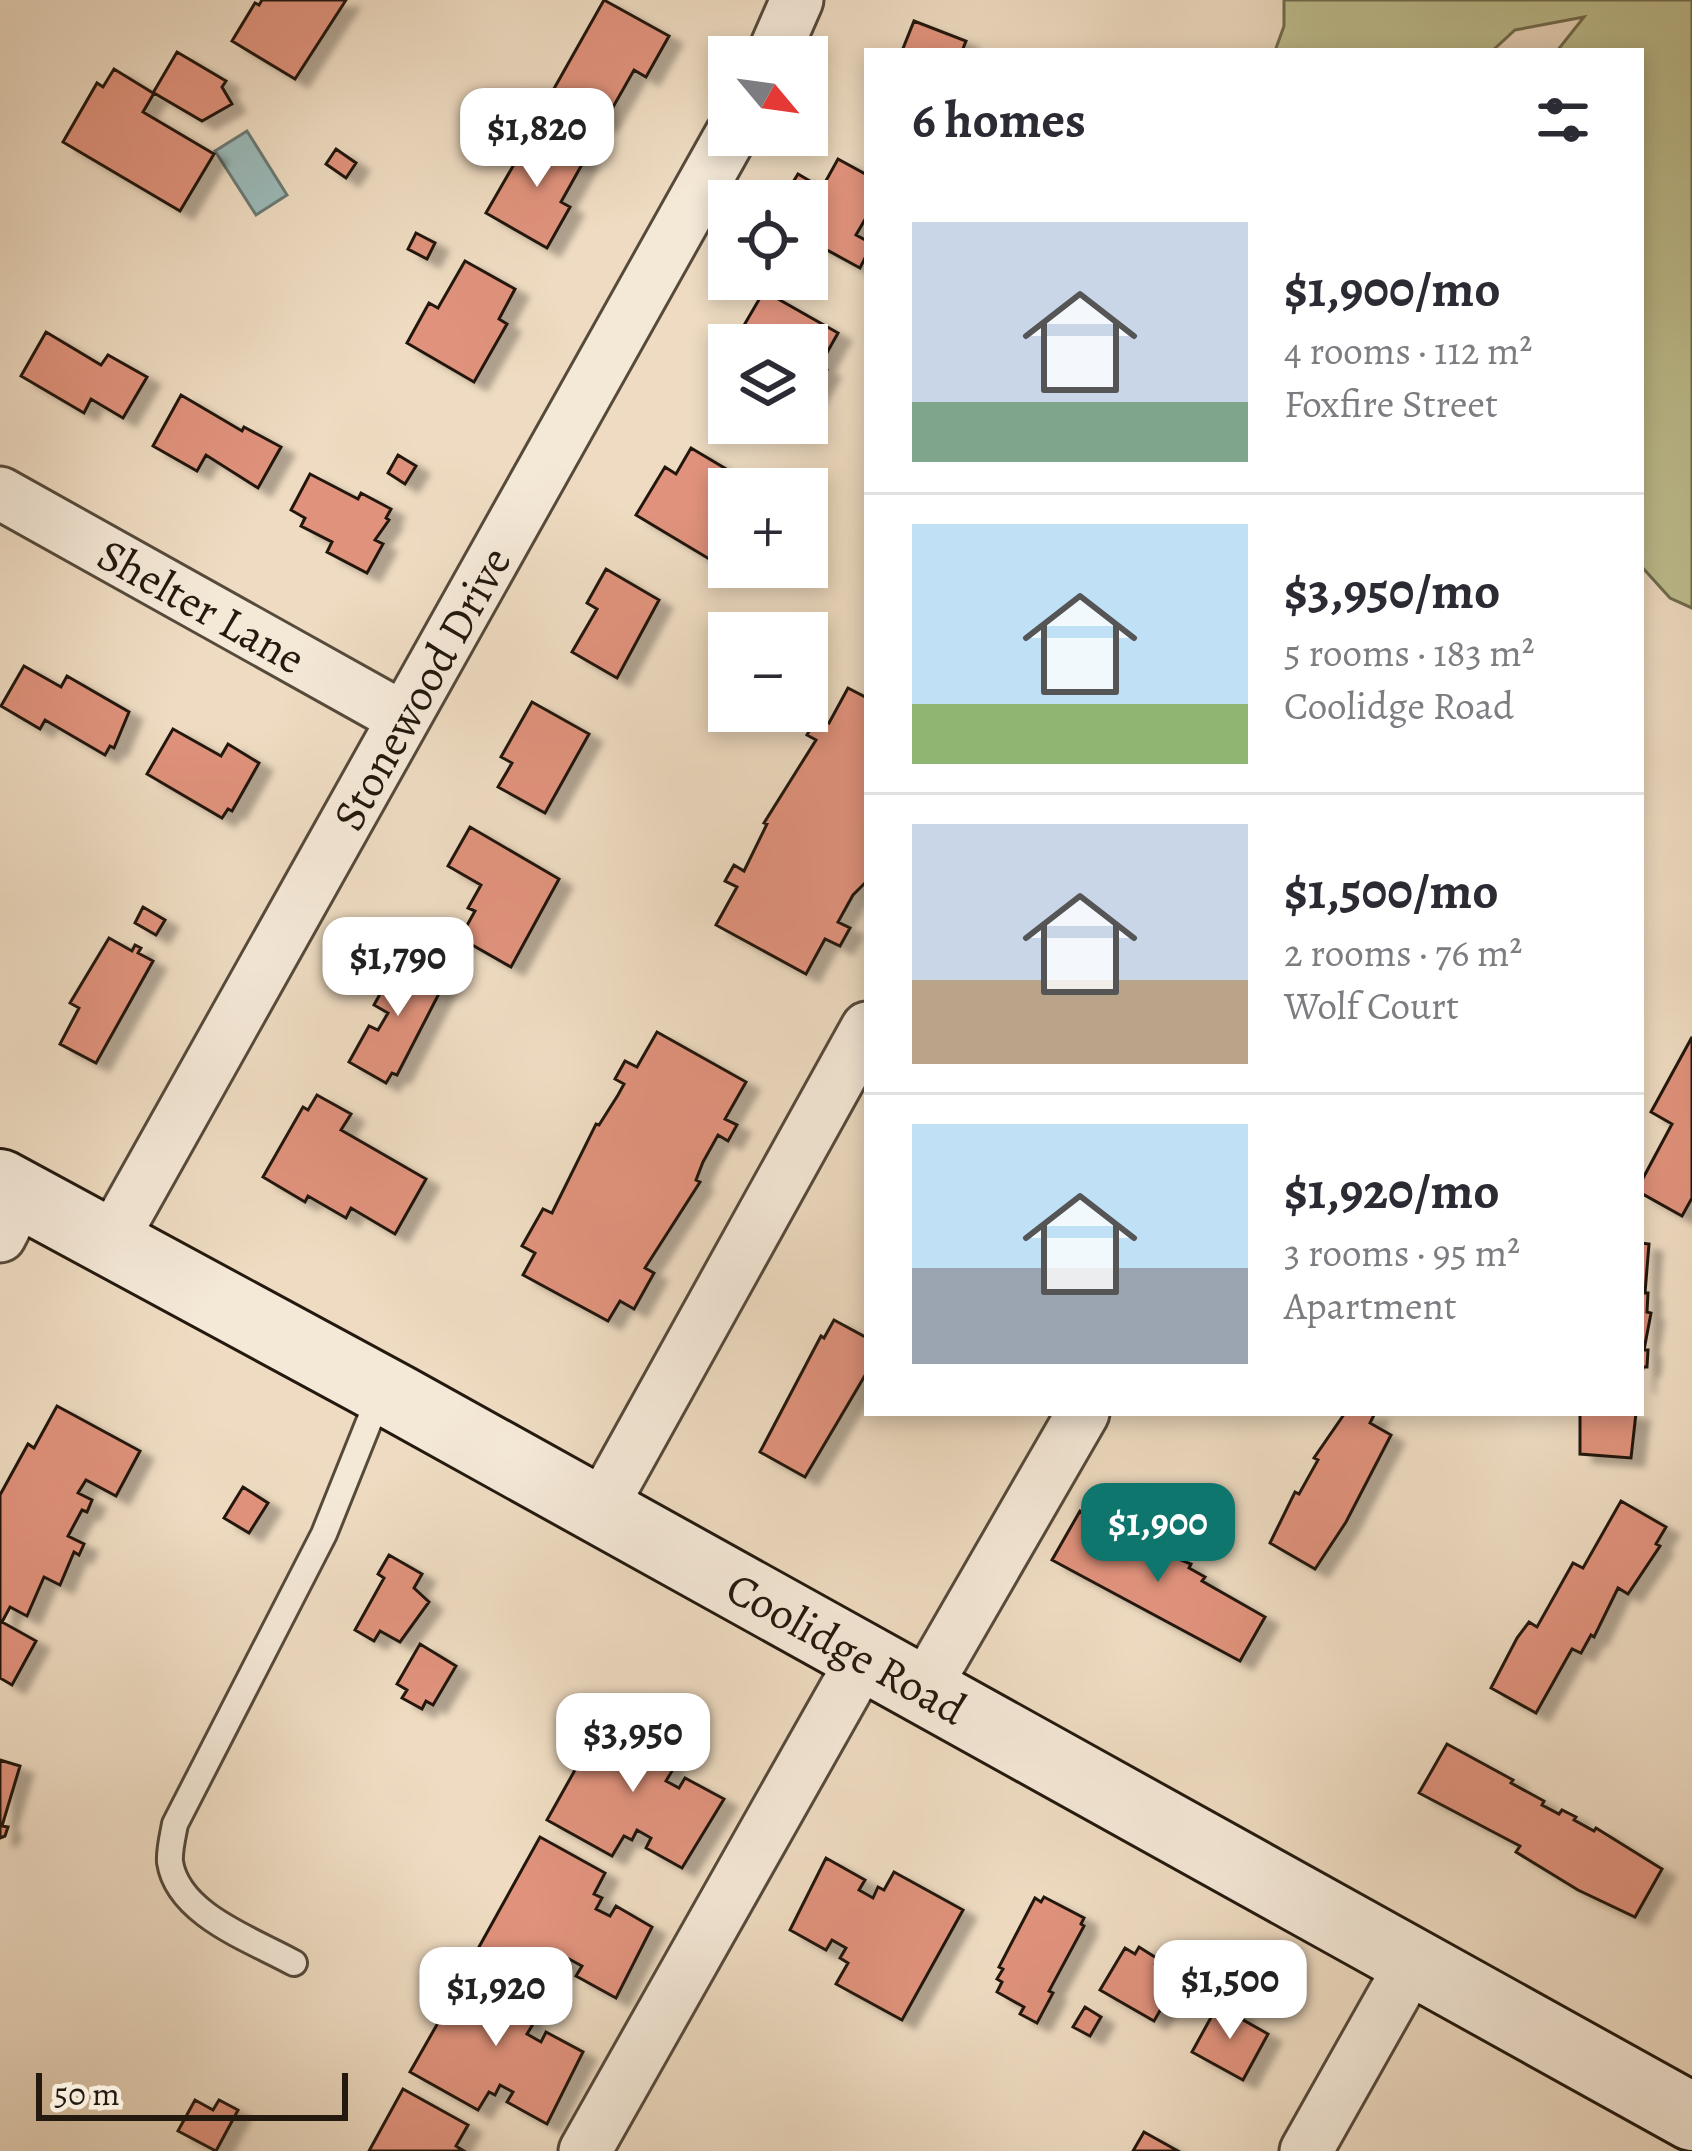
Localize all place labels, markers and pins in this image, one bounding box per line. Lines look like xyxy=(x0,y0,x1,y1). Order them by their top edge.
pin: $1,820 xyxy=(439,88,635,190)
pin: $1,790 xyxy=(300,917,496,1019)
pin: $1,900 xyxy=(1060,1483,1256,1585)
pin: $3,950 xyxy=(535,1693,731,1795)
pin: $1,500 xyxy=(1132,1940,1328,2042)
pin: $1,920 xyxy=(398,1947,594,2049)

